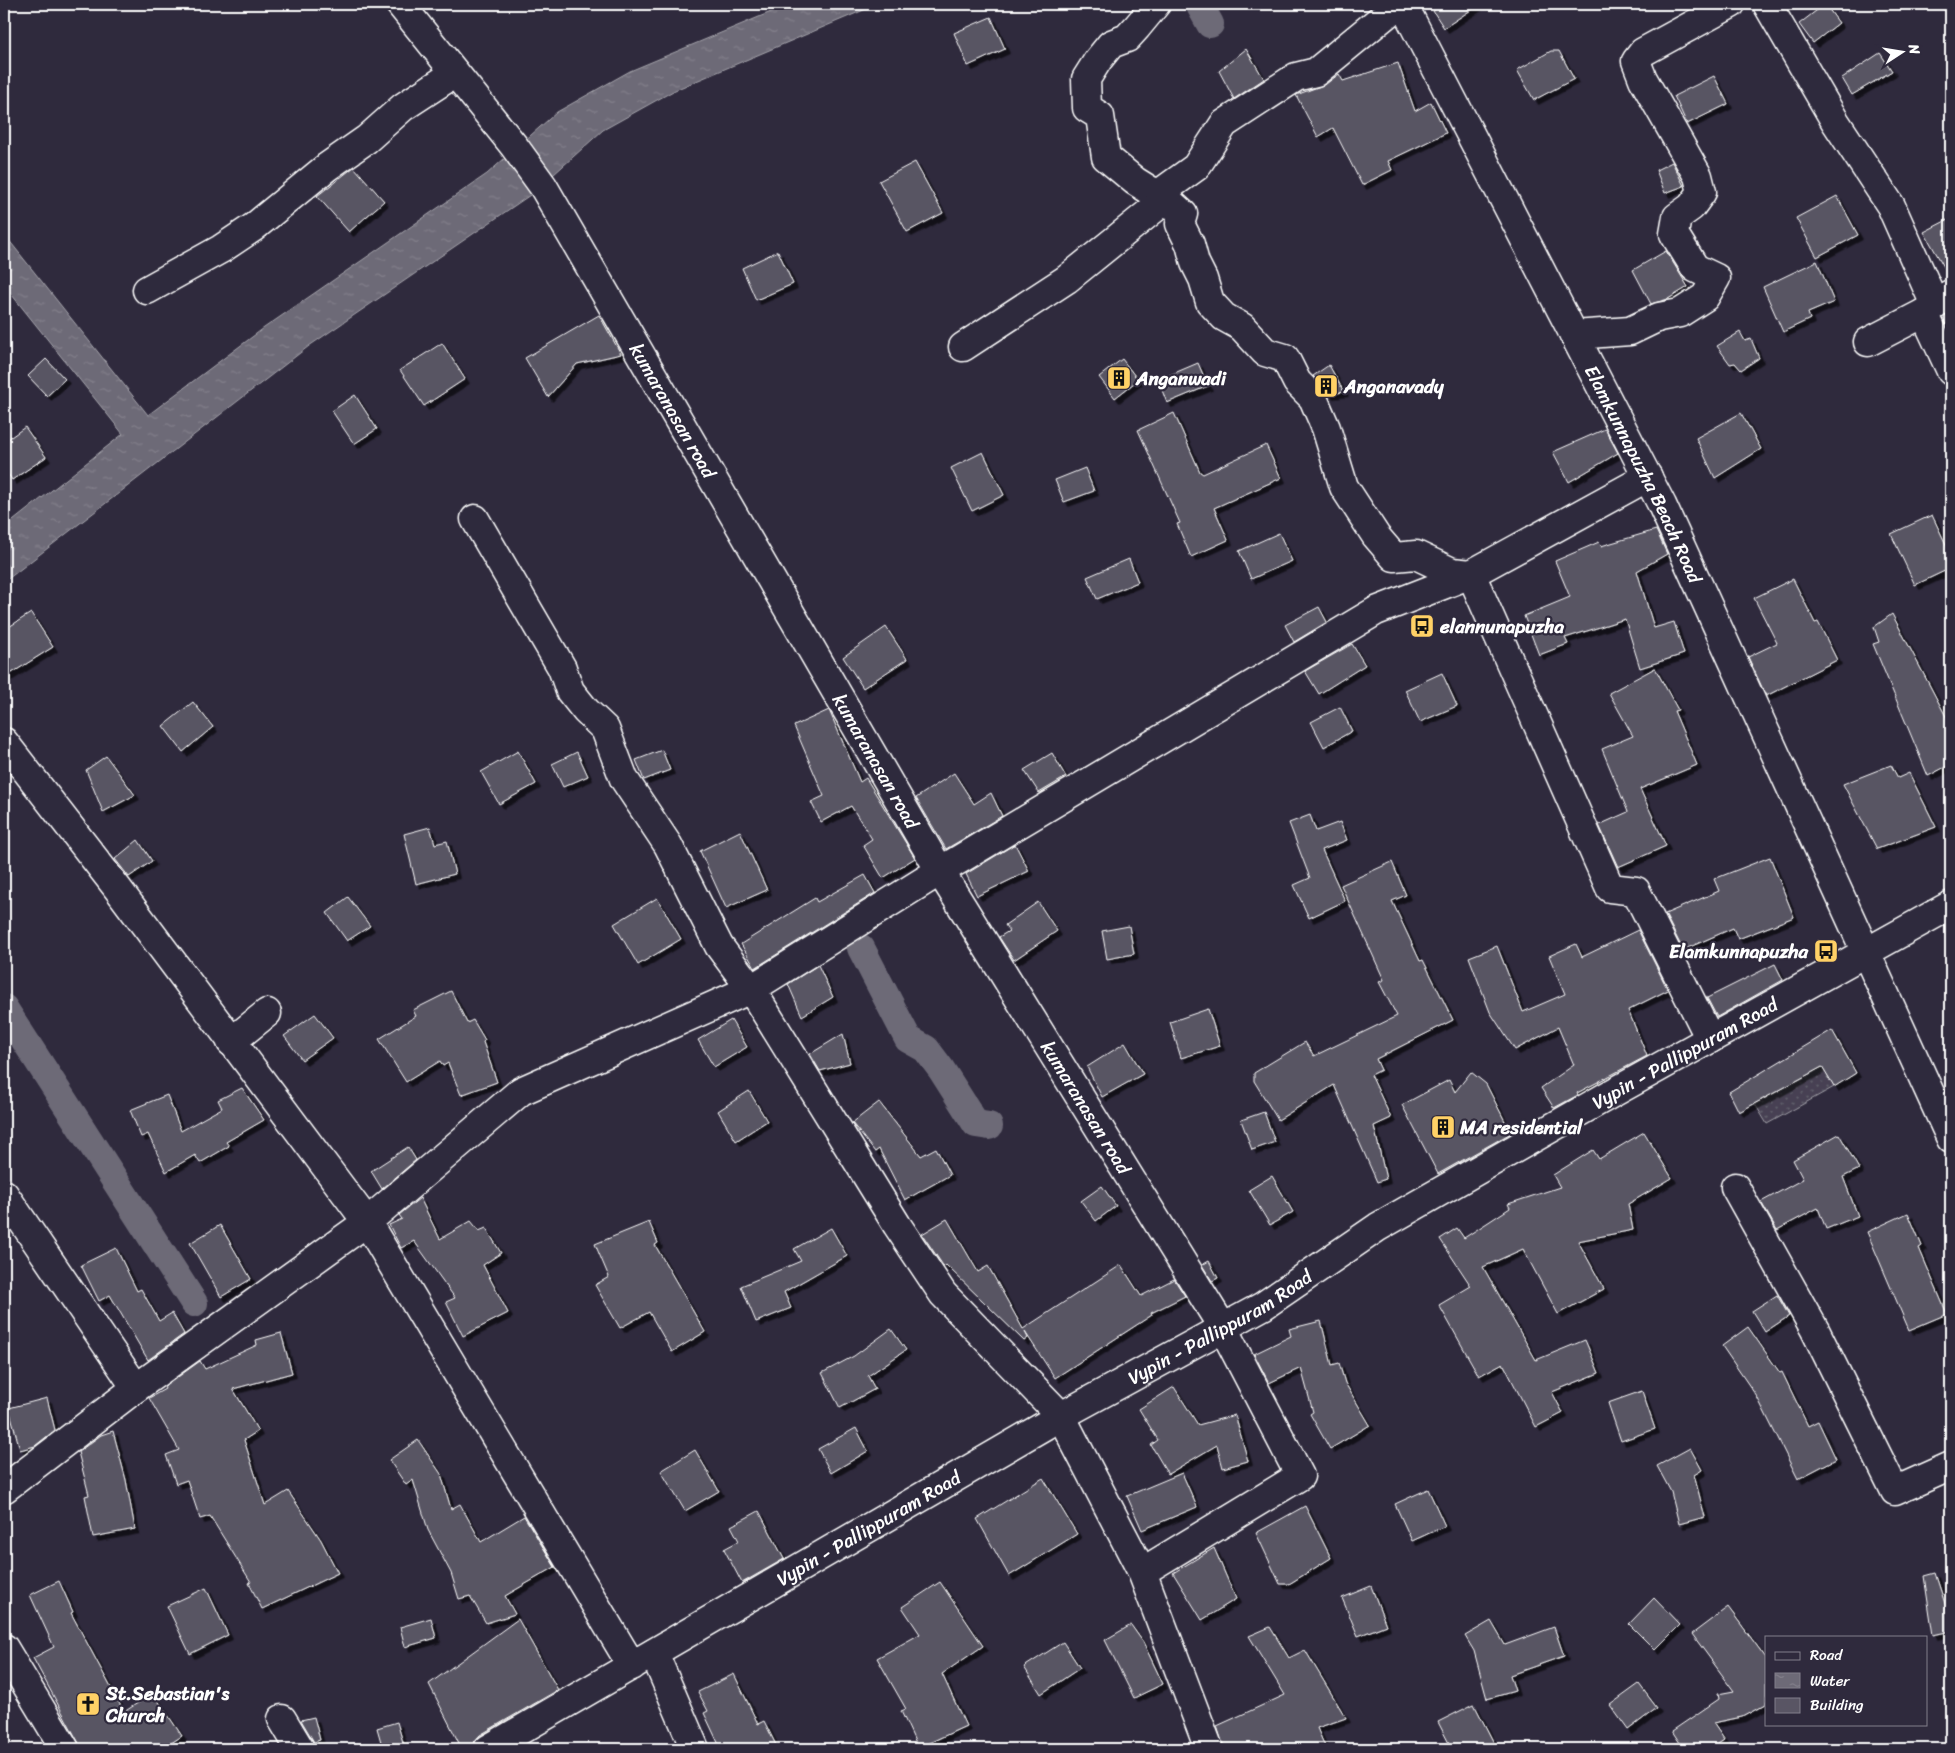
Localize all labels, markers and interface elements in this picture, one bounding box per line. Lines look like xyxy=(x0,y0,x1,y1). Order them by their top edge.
north arrow xyxy=(1878,28,1928,78)
text: N xyxy=(1901,41,1928,57)
street label: kumaranasan road xyxy=(620,337,726,486)
street label: Elamkunnapuzha Beach Road xyxy=(1575,359,1712,589)
place label: Anganwadi xyxy=(1135,362,1227,395)
building icon: Anganwadi xyxy=(1106,365,1132,391)
place label: Anganavady xyxy=(1343,370,1445,403)
building icon: Anganavady xyxy=(1313,373,1339,399)
place label: elannunapuzha xyxy=(1439,610,1564,643)
bus stop icon: elannunapuzha xyxy=(1409,613,1435,639)
street label: kumaranasan road xyxy=(823,687,929,836)
place label: Elamkunnapuzha xyxy=(1669,935,1808,968)
bus stop icon: Elamkunnapuzha xyxy=(1813,938,1839,964)
street label: Vypin - Pallippuram Road xyxy=(1586,987,1786,1119)
street label: kumaranasan road xyxy=(1032,1034,1140,1182)
place label: MA residential xyxy=(1459,1111,1583,1144)
building icon: MA residential xyxy=(1430,1114,1456,1140)
street label: Vypin - Pallippuram Road xyxy=(1122,1260,1321,1394)
street label: Vypin - Pallippuram Road xyxy=(770,1461,969,1595)
legend xyxy=(1765,1636,1928,1726)
text: Road xyxy=(1810,1642,1843,1668)
text: Water xyxy=(1810,1668,1850,1694)
place label: St.Sebastian's Church xyxy=(105,1677,231,1732)
church icon: St.Sebastian's Church xyxy=(75,1691,101,1717)
text: Building xyxy=(1810,1692,1864,1718)

